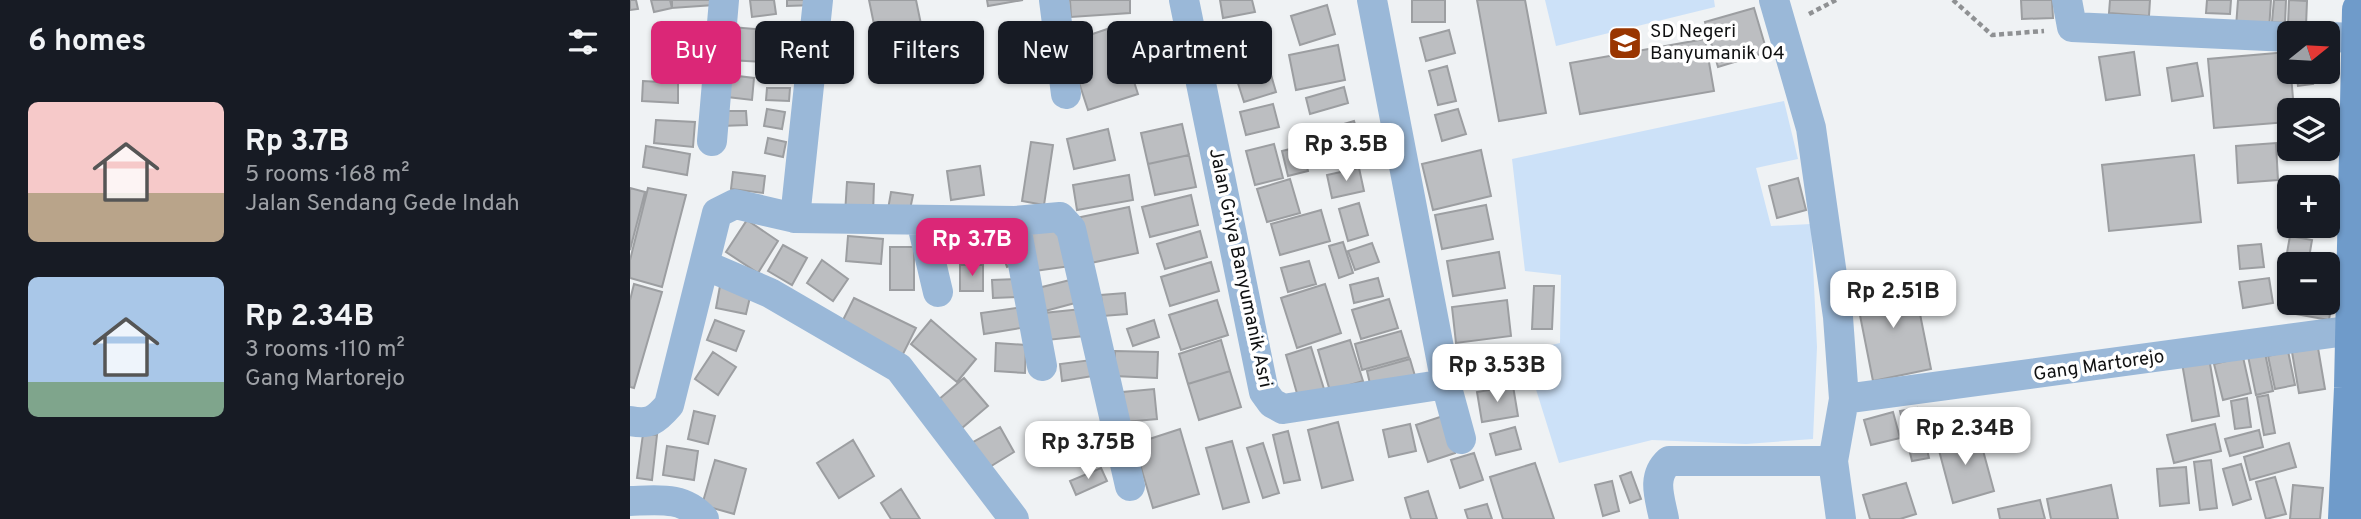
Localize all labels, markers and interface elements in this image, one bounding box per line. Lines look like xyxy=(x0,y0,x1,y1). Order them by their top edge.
place label: SD Negeri Banyumanik 04 xyxy=(1650,20,1785,66)
chip: Buy xyxy=(651,21,741,84)
chip: Rent xyxy=(755,21,854,84)
chip: Filters xyxy=(868,21,984,84)
chip: New xyxy=(998,21,1093,84)
chip: Apartment xyxy=(1107,21,1272,84)
north arrow xyxy=(2277,21,2340,84)
map controls xyxy=(2277,21,2340,315)
icon: filters xyxy=(564,23,602,61)
text: 6 homes xyxy=(28,24,146,61)
school or university icon: SD Negeri Banyumanik 04 xyxy=(1606,24,1644,62)
button: layers xyxy=(2277,98,2340,161)
text: Rp 3.7B xyxy=(245,124,349,161)
pin: Rp 3.5B xyxy=(1281,124,1411,183)
icon: home xyxy=(84,130,168,214)
text: Rp 3.5B xyxy=(1304,131,1388,160)
street label: Jalan Griya Banyumanik Asri xyxy=(1203,146,1277,390)
text: 5 rooms · 168 m² xyxy=(245,161,410,190)
button: + xyxy=(2277,175,2340,238)
text: Jalan Sendang Gede Indah xyxy=(245,190,520,219)
pin: Rp 3.7B xyxy=(907,218,1037,278)
text: Rp 3.7B xyxy=(932,226,1012,255)
button: − xyxy=(2277,252,2340,315)
pin: Rp 2.51B xyxy=(1821,270,1965,330)
text: Rp 2.51B xyxy=(1846,278,1940,307)
text: Rp 2.34B xyxy=(245,299,374,336)
icon: home xyxy=(84,305,168,389)
text: 3 rooms · 110 m² xyxy=(245,336,405,365)
pin: Rp 3.53B xyxy=(1425,344,1569,404)
street label: Gang Martorejo xyxy=(2032,345,2166,387)
text: Rp 3.53B xyxy=(1448,352,1546,381)
text: Gang Martorejo xyxy=(245,365,405,394)
pin: Rp 2.34B xyxy=(1893,407,2037,467)
text: Rp 2.34B xyxy=(1916,415,2015,444)
pin: Rp 3.75B xyxy=(1016,421,1160,481)
text: Rp 3.75B xyxy=(1041,429,1135,458)

